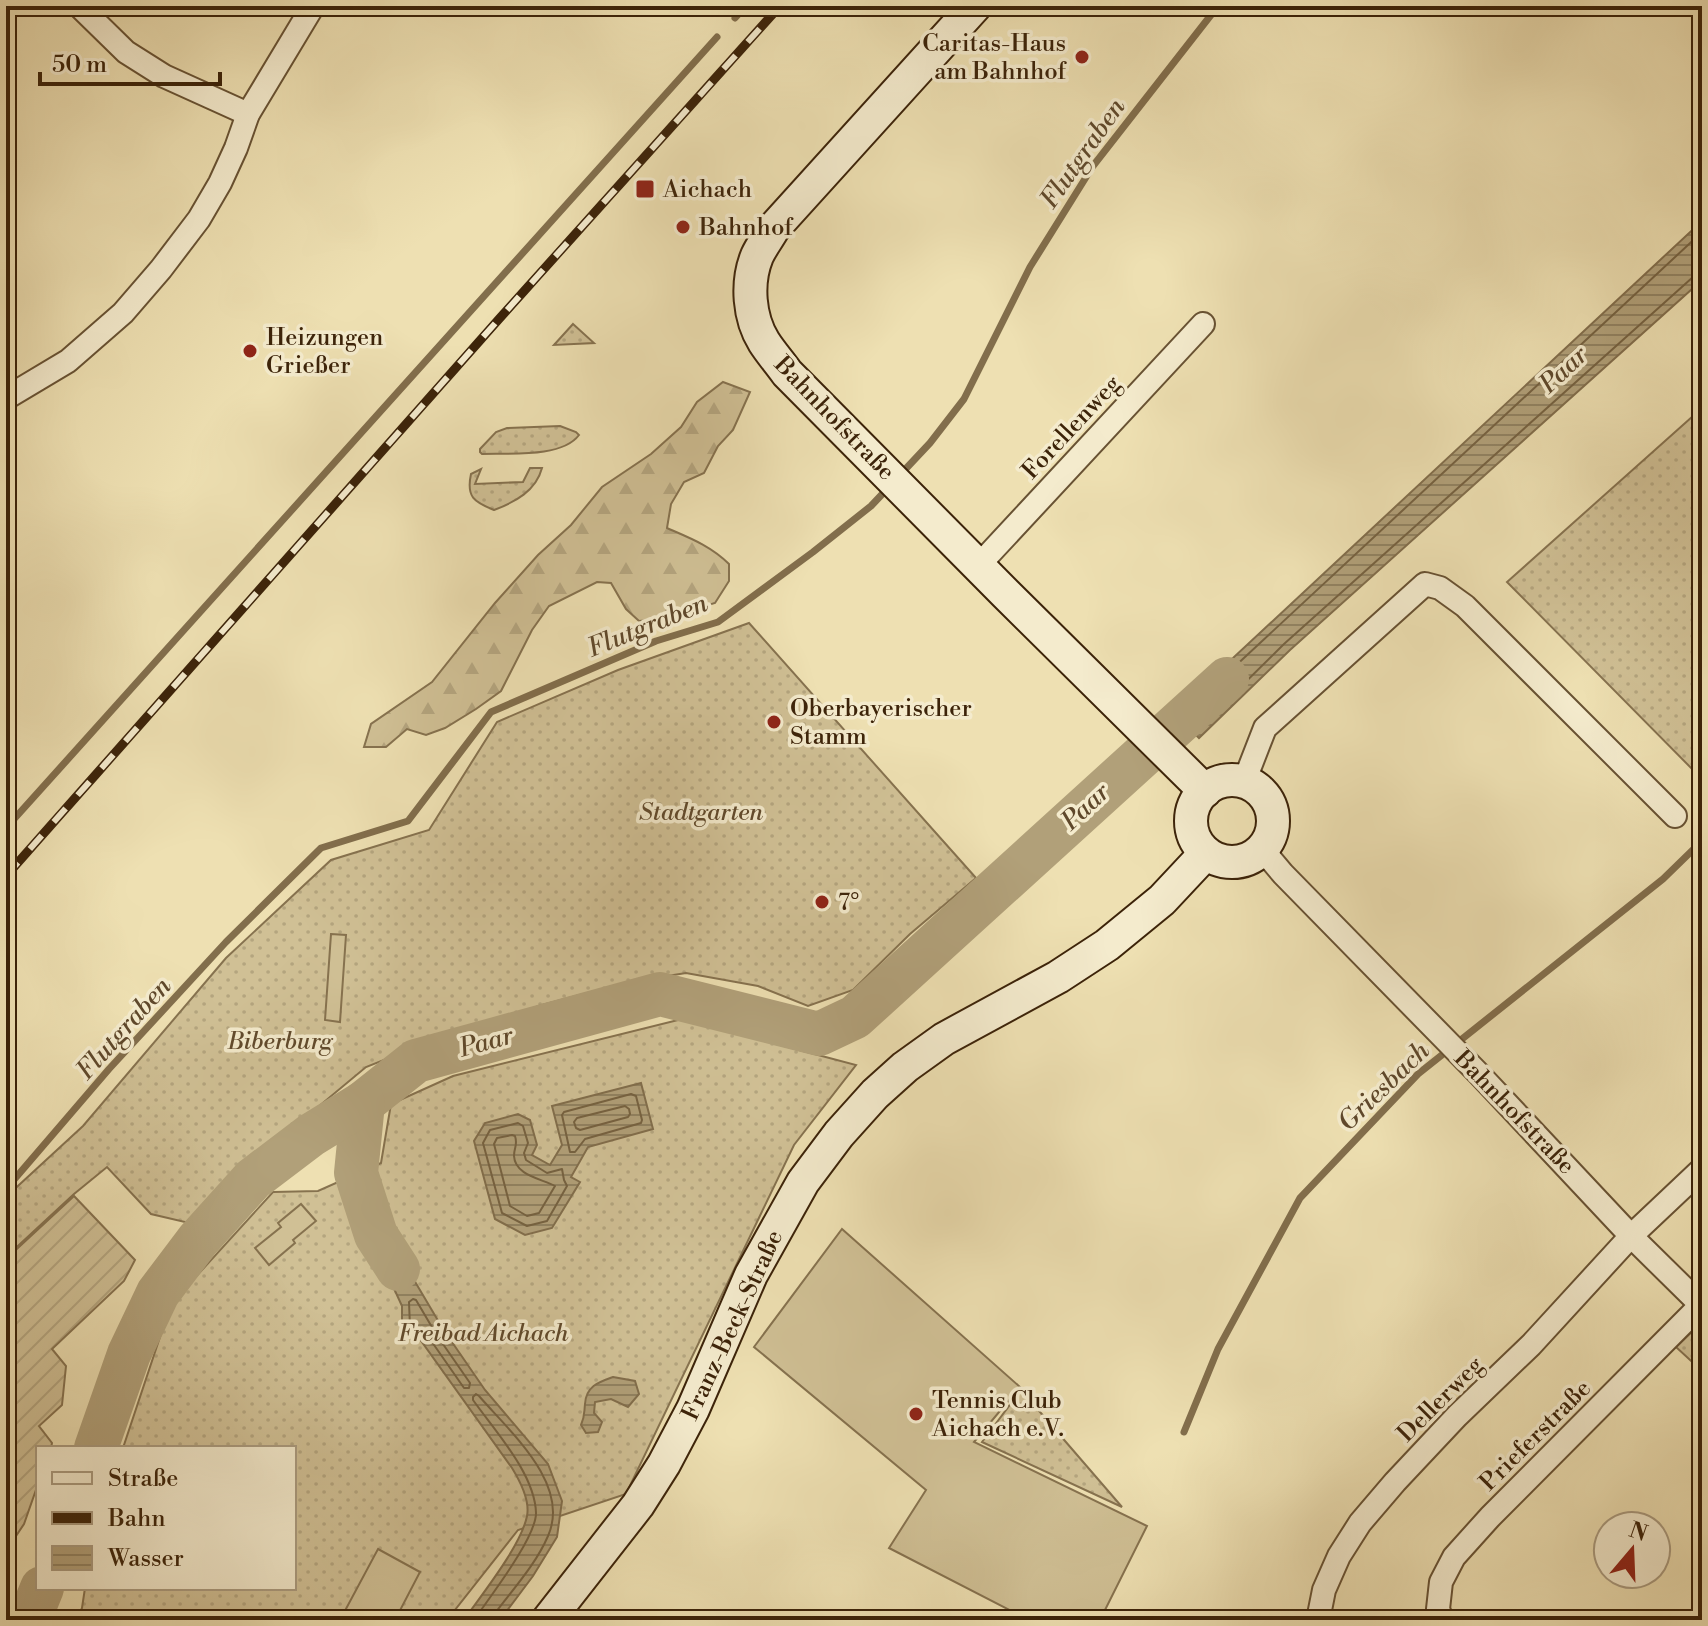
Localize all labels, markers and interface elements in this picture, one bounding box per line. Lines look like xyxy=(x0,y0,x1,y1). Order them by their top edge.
place label: Caritas-Haus am Bahnhof xyxy=(922,29,1067,87)
scale bar xyxy=(40,36,220,86)
marker: Caritas-Haus am Bahnhof xyxy=(1073,48,1091,66)
text: 50 m xyxy=(52,50,107,80)
water label: Flutgraben xyxy=(1033,92,1133,215)
place label: Aichach xyxy=(662,175,752,205)
marker: Aichach xyxy=(634,178,656,200)
place label: Bahnhof xyxy=(698,213,794,243)
marker: Bahnhof xyxy=(674,218,692,236)
place label: Heizungen Grießer xyxy=(266,323,383,381)
water label: Paar xyxy=(1532,339,1595,401)
marker: Heizungen Grießer xyxy=(241,342,259,360)
street label: Bahnhofstraße xyxy=(767,350,901,487)
street label: Forellenweg xyxy=(1016,369,1128,486)
water label: Flutgraben xyxy=(583,587,713,665)
place label: Oberbayerischer Stamm xyxy=(790,694,972,752)
marker: Oberbayerischer Stamm xyxy=(765,713,783,731)
water label: Paar xyxy=(1054,776,1117,838)
park label: Stadtgarten xyxy=(639,798,764,828)
place label: 7° xyxy=(838,888,859,918)
marker: 7° xyxy=(813,893,831,911)
water label: Flutgraben xyxy=(69,970,178,1087)
water label: Paar xyxy=(455,1019,518,1065)
park label: Biberburg xyxy=(226,1027,334,1057)
water label: Griesbach xyxy=(1331,1035,1437,1138)
street label: Bahnhofstraße xyxy=(1447,1044,1581,1181)
street label: Franz-Beck-Straße xyxy=(676,1225,790,1425)
park label: Freibad Aichach xyxy=(398,1319,569,1349)
street label: Dellerweg xyxy=(1391,1350,1490,1449)
street label: Prieferstraße xyxy=(1474,1374,1598,1498)
place label: Tennis Club Aichach e.V. xyxy=(931,1386,1064,1444)
marker: Tennis Club Aichach e.V. xyxy=(907,1405,925,1423)
legend xyxy=(36,1446,296,1590)
text: Straße xyxy=(108,1464,178,1494)
text: Bahn xyxy=(107,1504,166,1534)
north arrow xyxy=(1592,1510,1672,1590)
text: N xyxy=(1625,1517,1651,1548)
text: Wasser xyxy=(107,1544,184,1574)

